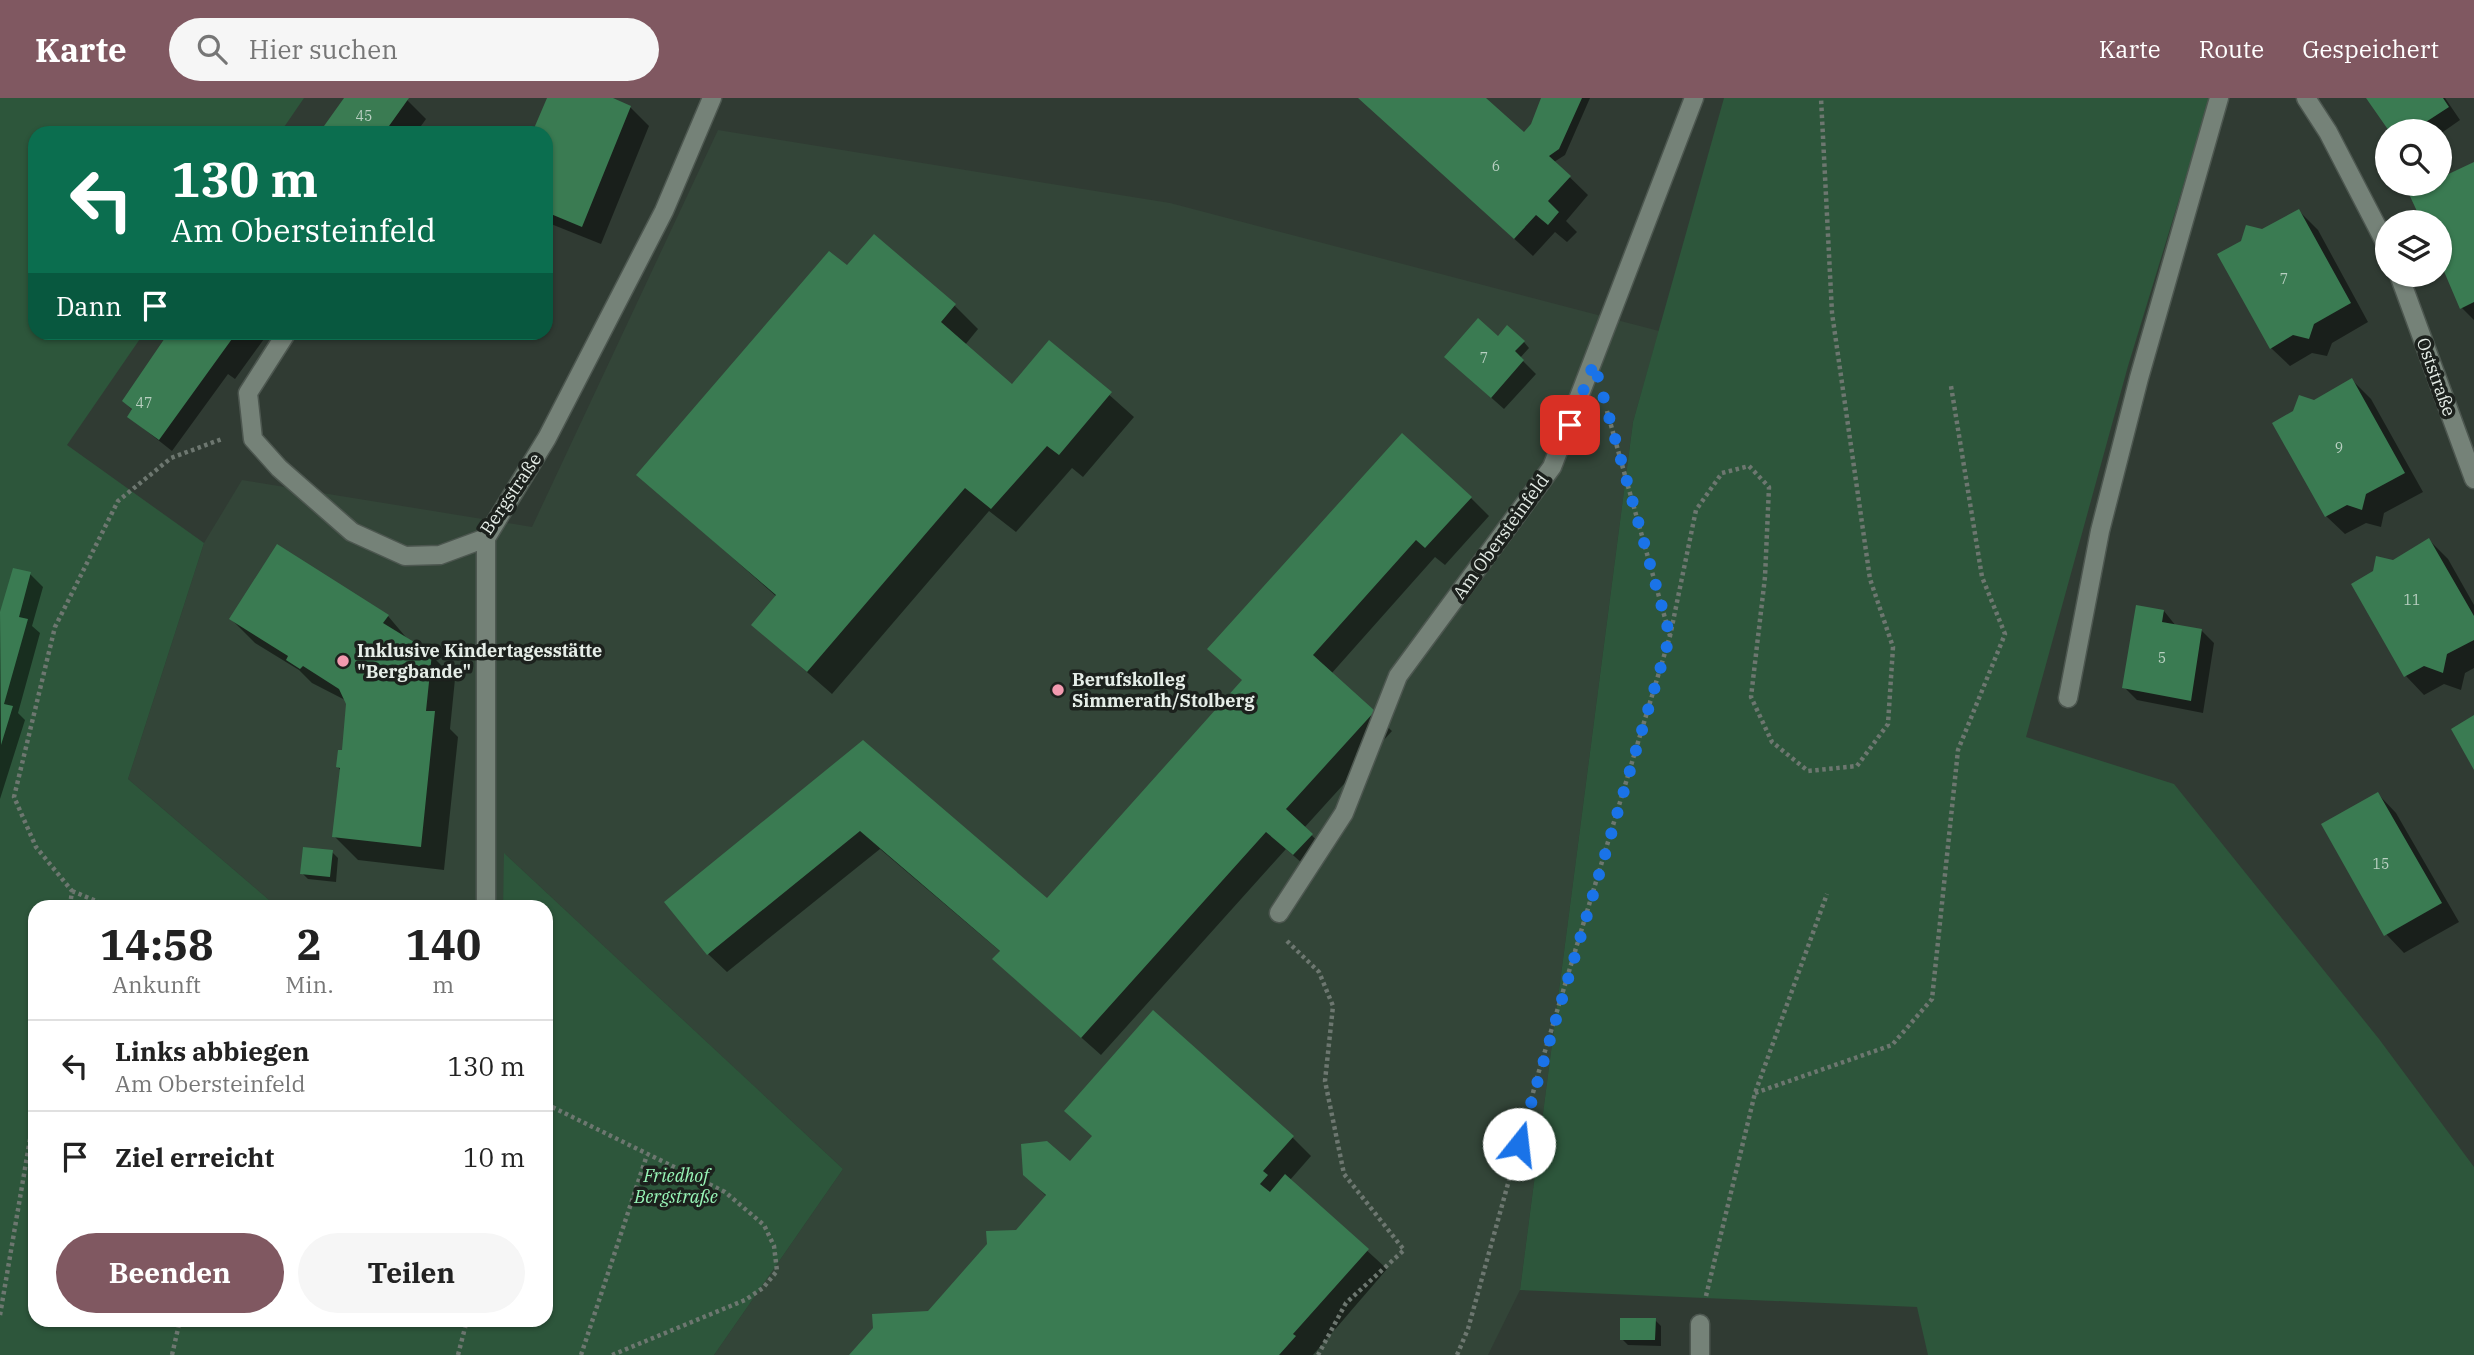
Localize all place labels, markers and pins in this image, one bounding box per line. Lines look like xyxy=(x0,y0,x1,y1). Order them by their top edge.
pin xyxy=(1540,395,1600,455)
place label: Inklusive Kindertagesstätte "Bergbande" xyxy=(357,639,602,683)
marker: Inklusive Kindertagesstätte "Bergbande" xyxy=(335,653,351,669)
place label: Berufskolleg Simmerath/Stolberg xyxy=(1072,668,1255,712)
marker: Berufskolleg Simmerath/Stolberg xyxy=(1050,682,1066,698)

